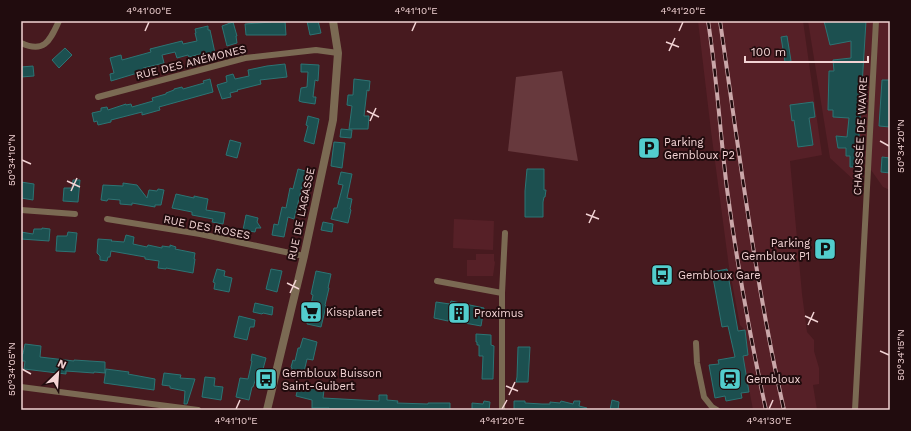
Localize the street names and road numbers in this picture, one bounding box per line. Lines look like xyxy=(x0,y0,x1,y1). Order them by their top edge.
street label: RUE DES ANÉMONES xyxy=(134,42,248,82)
street label: CHAUSSÉE DE WAVRE xyxy=(850,76,870,196)
street label: RUE DE L'AGASSE xyxy=(285,166,318,262)
street label: RUE DES ROSES xyxy=(162,213,251,242)

